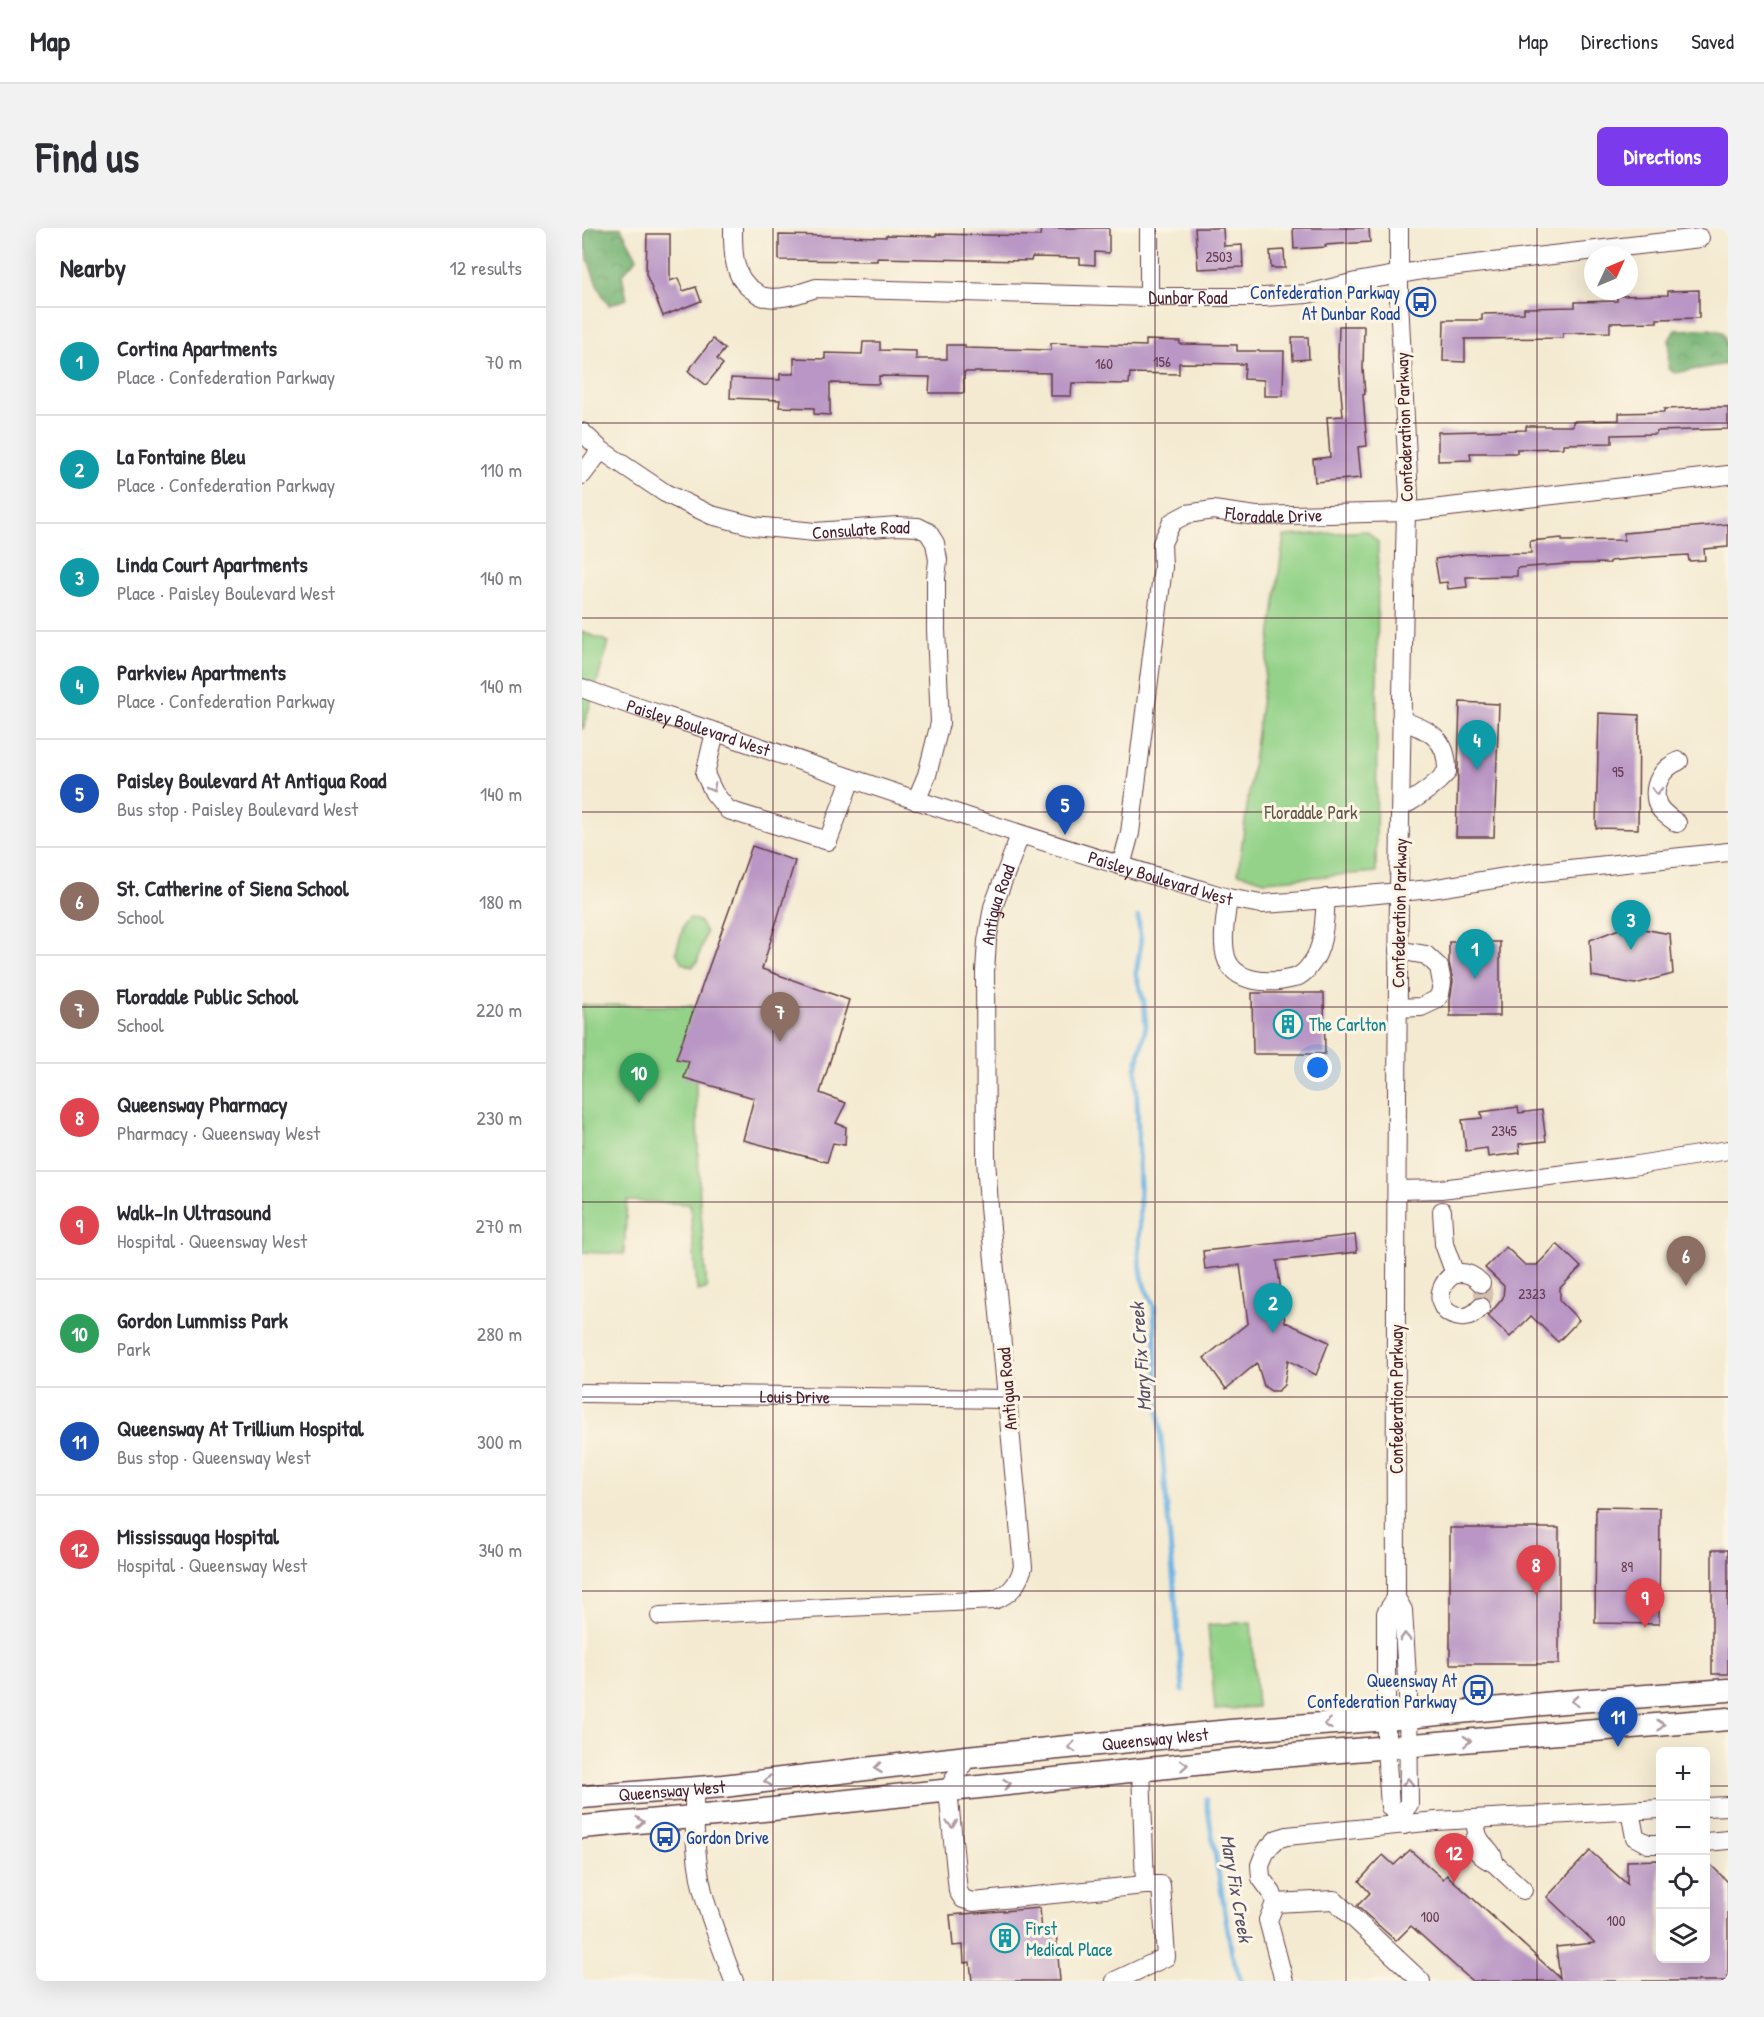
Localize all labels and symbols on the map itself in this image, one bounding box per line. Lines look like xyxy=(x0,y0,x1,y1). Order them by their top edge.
house number: 2503 xyxy=(1206,246,1233,267)
north arrow xyxy=(1584,246,1638,300)
place label: Confederation Parkway At Dunbar Road xyxy=(1250,280,1400,326)
street label: Dunbar Road xyxy=(1149,285,1228,310)
bus stop icon: Confederation Parkway At Dunbar Road xyxy=(1405,286,1437,318)
house number: 156 xyxy=(1153,351,1171,372)
street label: Confederation Parkway xyxy=(1389,351,1419,502)
house number: 160 xyxy=(1095,353,1113,374)
street label: Floradale Drive xyxy=(1223,499,1323,529)
street label: Consulate Road xyxy=(811,513,911,545)
street label: Paisley Boulevard West xyxy=(623,692,775,763)
pin: 4 xyxy=(1458,720,1496,770)
house number: 95 xyxy=(1612,761,1625,782)
one-way arrow xyxy=(705,781,716,792)
pin: 5 xyxy=(1046,786,1084,835)
one-way arrow xyxy=(1651,787,1663,796)
park label: Floradale Park xyxy=(1263,800,1358,825)
street label: Confederation Parkway xyxy=(1385,837,1413,988)
street label: Paisley Boulevard West xyxy=(1085,844,1236,911)
street label: Antigua Road xyxy=(974,861,1020,947)
pin: 3 xyxy=(1612,900,1650,950)
pin: 1 xyxy=(1456,930,1494,979)
pin: 7 xyxy=(760,992,800,1042)
building icon: The Carlton xyxy=(1272,1008,1304,1040)
place label: The Carlton xyxy=(1309,1012,1387,1037)
your location xyxy=(1303,1053,1332,1082)
pin: 10 xyxy=(620,1054,658,1103)
house number: 2345 xyxy=(1491,1120,1518,1141)
pin: 6 xyxy=(1666,1236,1706,1286)
house number: 2323 xyxy=(1518,1283,1546,1304)
pin: 2 xyxy=(1254,1284,1292,1333)
water label: Mary Fix Creek xyxy=(1123,1300,1158,1412)
street label: Confederation Parkway xyxy=(1384,1324,1409,1474)
street label: Antigua Road xyxy=(991,1347,1023,1431)
street label: Louis Drive xyxy=(760,1383,830,1409)
pin: 8 xyxy=(1516,1546,1556,1595)
house number: 89 xyxy=(1621,1556,1633,1577)
pin: 9 xyxy=(1626,1578,1664,1628)
one-way arrow xyxy=(1398,1632,1411,1641)
place label: Queensway At Confederation Parkway xyxy=(1307,1668,1458,1714)
bus stop icon: Queensway At Confederation Parkway xyxy=(1462,1674,1494,1706)
one-way arrow xyxy=(1570,1695,1579,1708)
pin: 11 xyxy=(1598,1698,1638,1747)
one-way arrow xyxy=(1324,1717,1333,1730)
one-way arrow xyxy=(1656,1719,1665,1732)
street label: Queensway West xyxy=(1100,1721,1210,1756)
one-way arrow xyxy=(1462,1735,1471,1748)
one-way arrow xyxy=(1067,1740,1076,1753)
one-way arrow xyxy=(1179,1759,1188,1772)
one-way arrow xyxy=(873,1761,882,1774)
street label: Queensway West xyxy=(617,1773,727,1807)
one-way arrow xyxy=(763,1774,772,1787)
one-way arrow xyxy=(1402,1777,1415,1786)
one-way arrow xyxy=(1002,1778,1011,1791)
one-way arrow xyxy=(636,1816,645,1829)
one-way arrow xyxy=(945,1819,958,1828)
bus stop icon: Gordon Drive xyxy=(649,1821,681,1853)
place label: Gordon Drive xyxy=(686,1825,769,1850)
water label: Mary Fix Creek xyxy=(1213,1832,1260,1946)
pin: 12 xyxy=(1434,1834,1474,1883)
house number: 100 xyxy=(1421,1906,1440,1927)
house number: 100 xyxy=(1607,1910,1626,1931)
place label: First Medical Place xyxy=(1025,1916,1113,1962)
building icon: First Medical Place xyxy=(989,1922,1021,1954)

